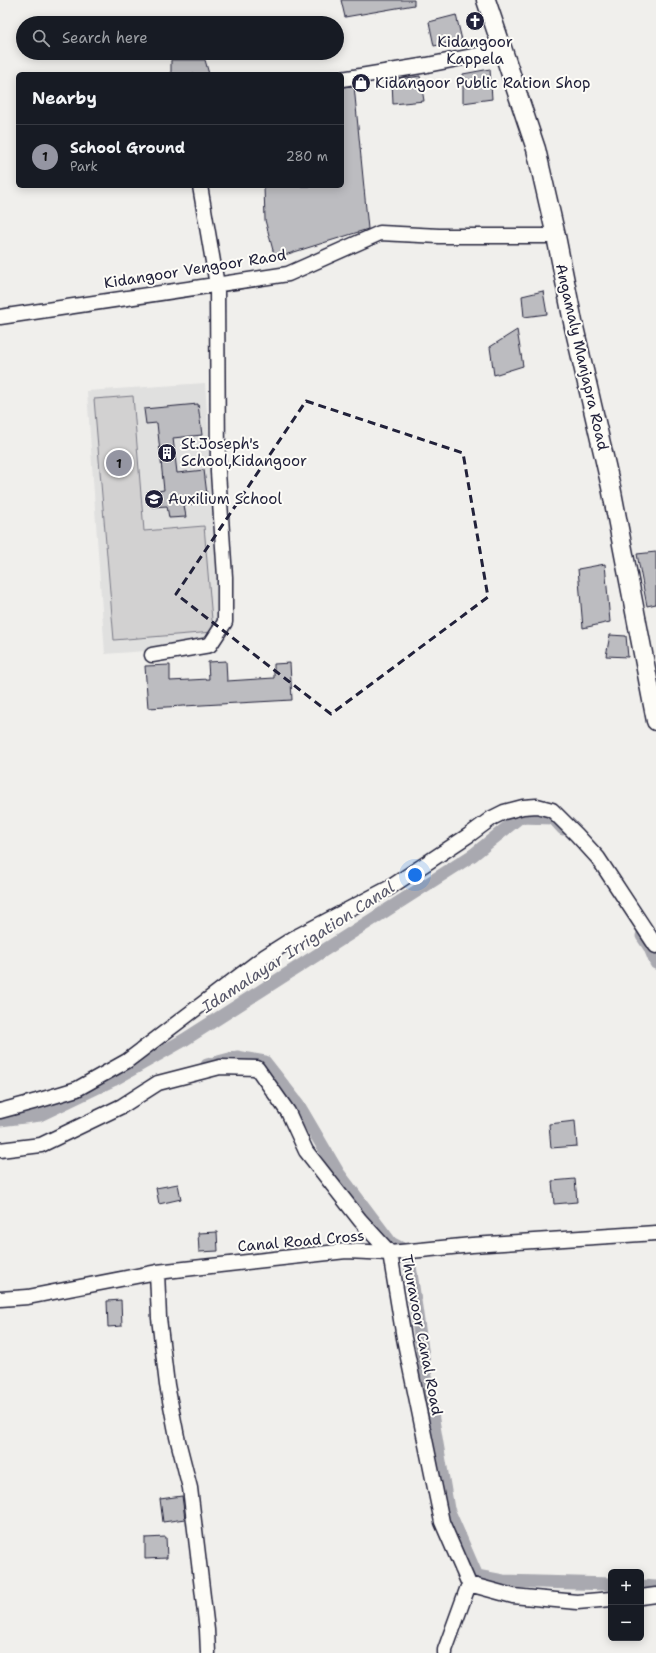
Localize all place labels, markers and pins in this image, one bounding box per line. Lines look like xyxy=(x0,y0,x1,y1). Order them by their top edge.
church icon: Kidangoor Kappela xyxy=(464,10,486,32)
place label: Kidangoor Kappela xyxy=(437,32,513,69)
shop icon: Kidangoor Public Ration Shop xyxy=(350,72,372,94)
place label: Kidangoor Public Ration Shop xyxy=(375,73,591,93)
place label: St.Joseph's School,Kidangoor xyxy=(181,434,307,471)
building icon: St.Joseph's School,Kidangoor xyxy=(156,442,178,464)
pin: 1 xyxy=(106,448,132,478)
school or university icon: Auxilium School xyxy=(143,488,165,510)
place label: Auxilium School xyxy=(168,489,282,509)

